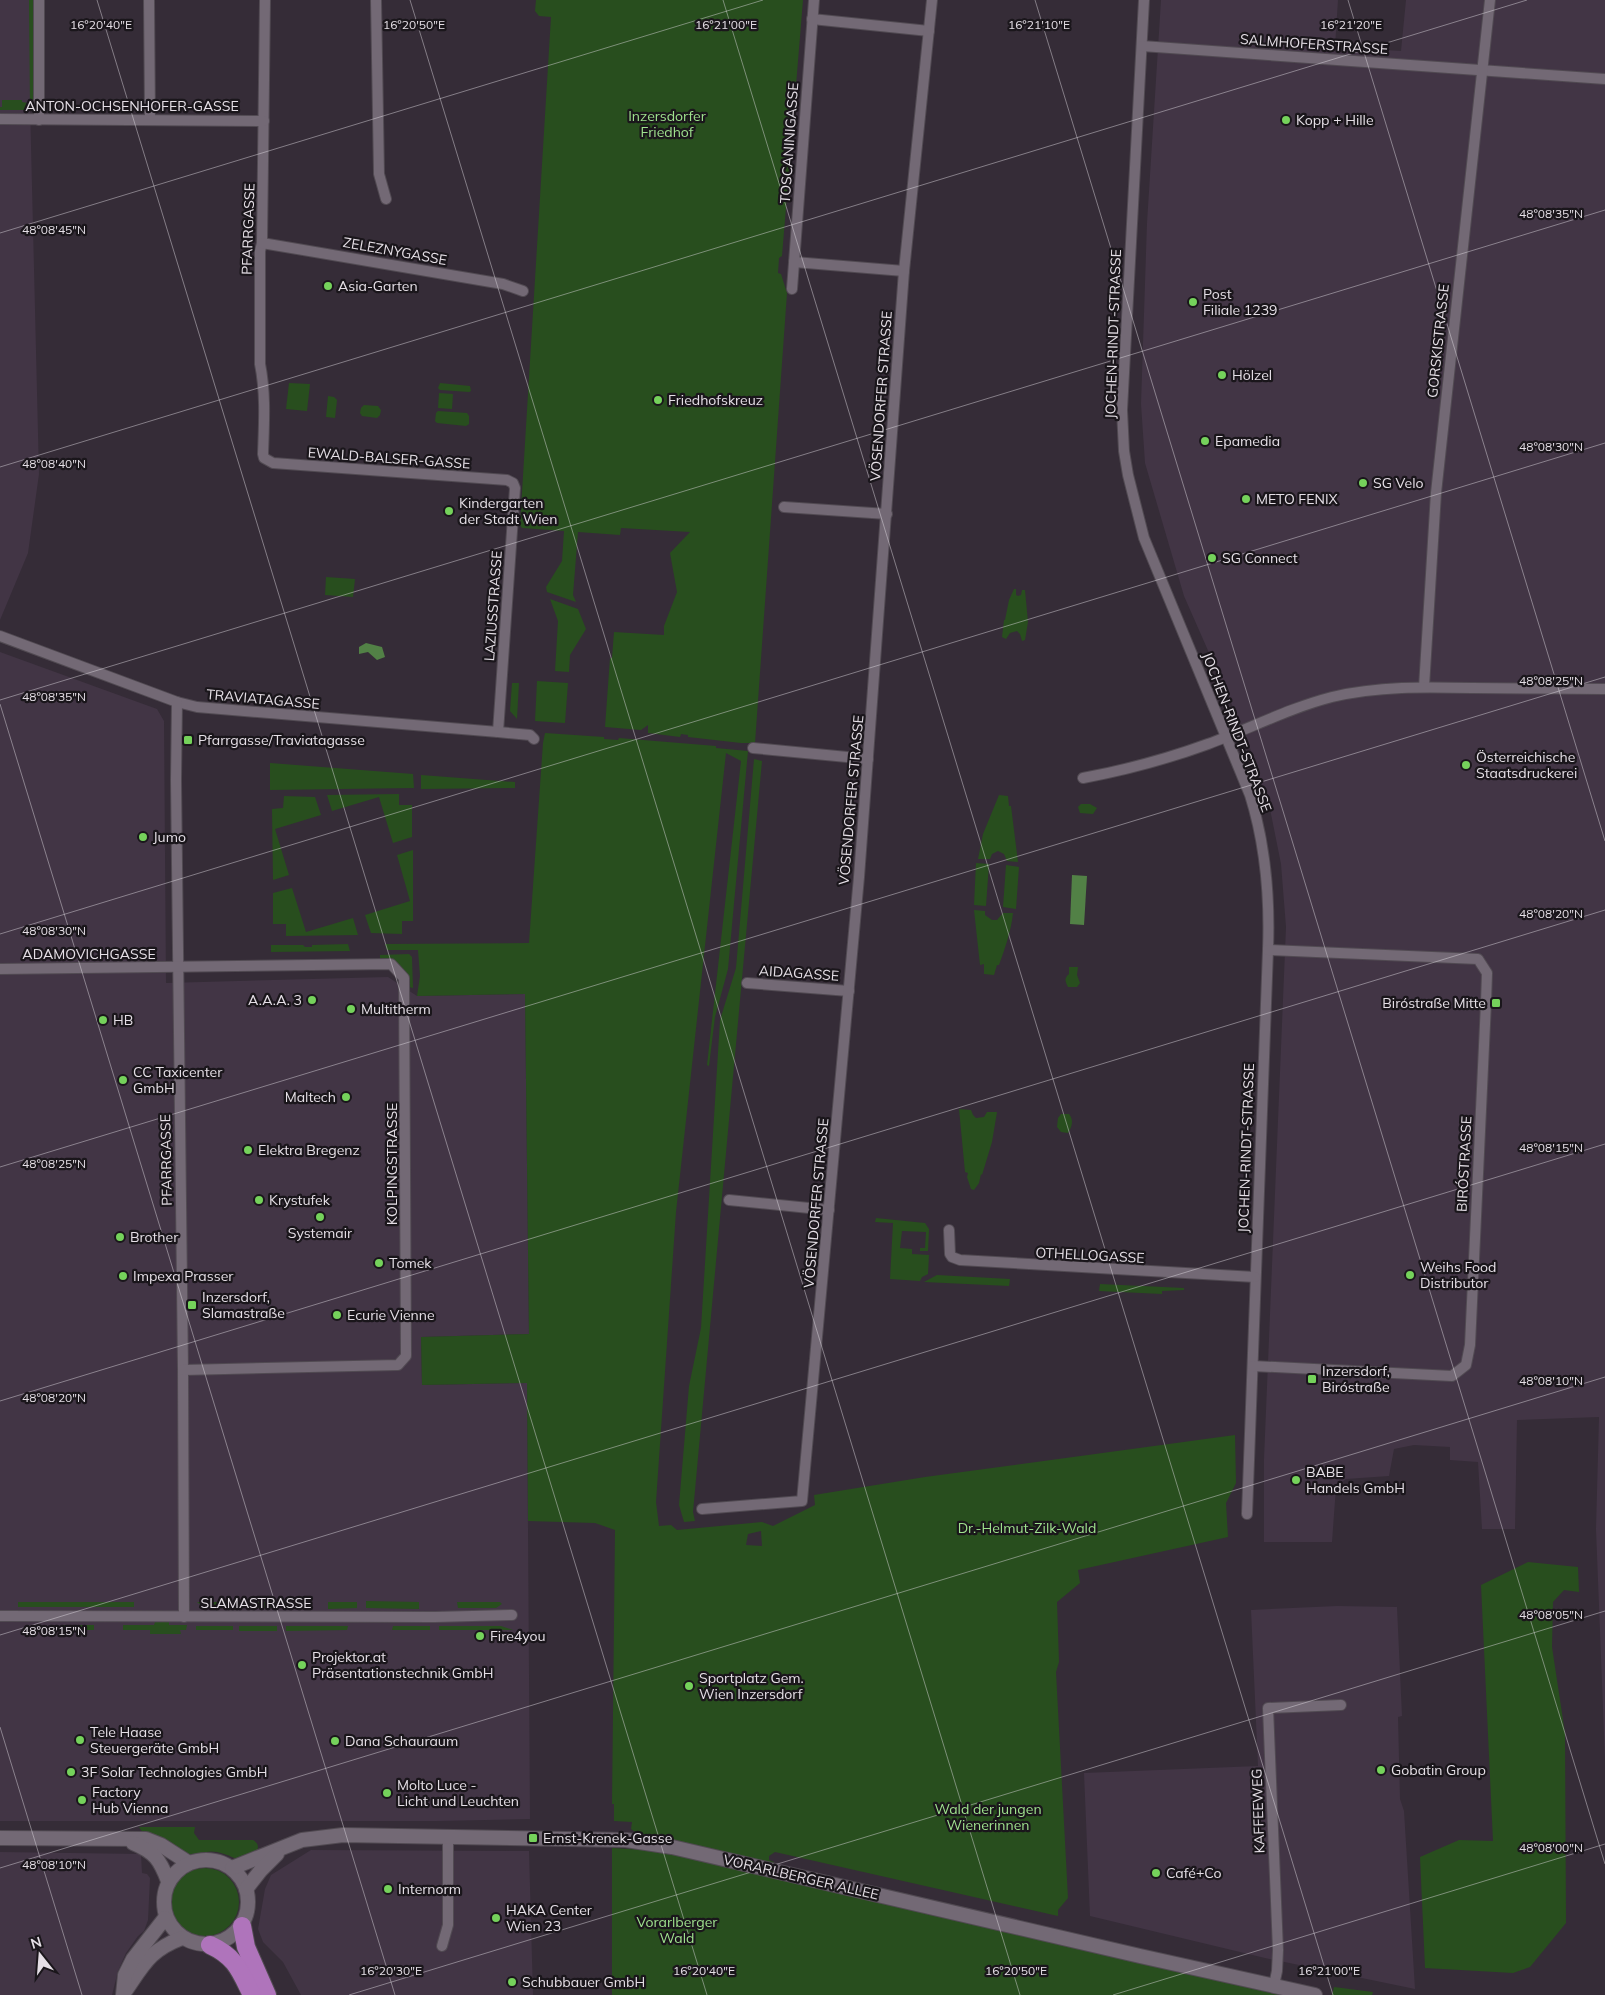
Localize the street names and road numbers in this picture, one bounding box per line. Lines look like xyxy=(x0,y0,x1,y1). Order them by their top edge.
street label: SALMHOFERSTRASSE xyxy=(1239,30,1389,58)
street label: TOSCANINIGASSE xyxy=(776,82,802,204)
street label: ANTON-OCHSENHOFER-GASSE xyxy=(25,97,239,115)
street label: PFARRGASSE xyxy=(237,183,259,275)
street label: ZELEZNYGASSE xyxy=(342,233,448,269)
street label: JOCHEN-RINDT-STRASSE xyxy=(1101,249,1125,419)
street label: GORSKISTRASSE xyxy=(1423,283,1453,399)
street label: VÖSENDORFER STRASSE xyxy=(866,310,896,482)
street label: EWALD-BALSER-GASSE xyxy=(307,443,471,473)
street label: LAZIUSSTRASSE xyxy=(480,550,506,662)
street label: JOCHEN-RINDT-STRASSE xyxy=(1198,649,1276,815)
street label: TRAVIATAGASSE xyxy=(206,685,320,713)
street label: VÖSENDORFER STRASSE xyxy=(835,714,867,886)
street label: ADAMOVICHGASSE xyxy=(22,945,156,963)
street label: AIDAGASSE xyxy=(758,961,840,985)
street label: JOCHEN-RINDT-STRASSE xyxy=(1234,1063,1258,1233)
street label: KOLPINGSTRASSE xyxy=(383,1103,401,1225)
street label: PFARRGASSE xyxy=(156,1114,176,1206)
street label: BIRÓSTRASSE xyxy=(1453,1116,1475,1212)
street label: VÖSENDORFER STRASSE xyxy=(800,1117,832,1289)
street label: OTHELLOGASSE xyxy=(1035,1243,1145,1267)
street label: SLAMASTRASSE xyxy=(201,1594,311,1612)
street label: KAFFEEWEG xyxy=(1248,1768,1268,1854)
street label: VORARLBERGER ALLEE xyxy=(722,1850,880,1904)

